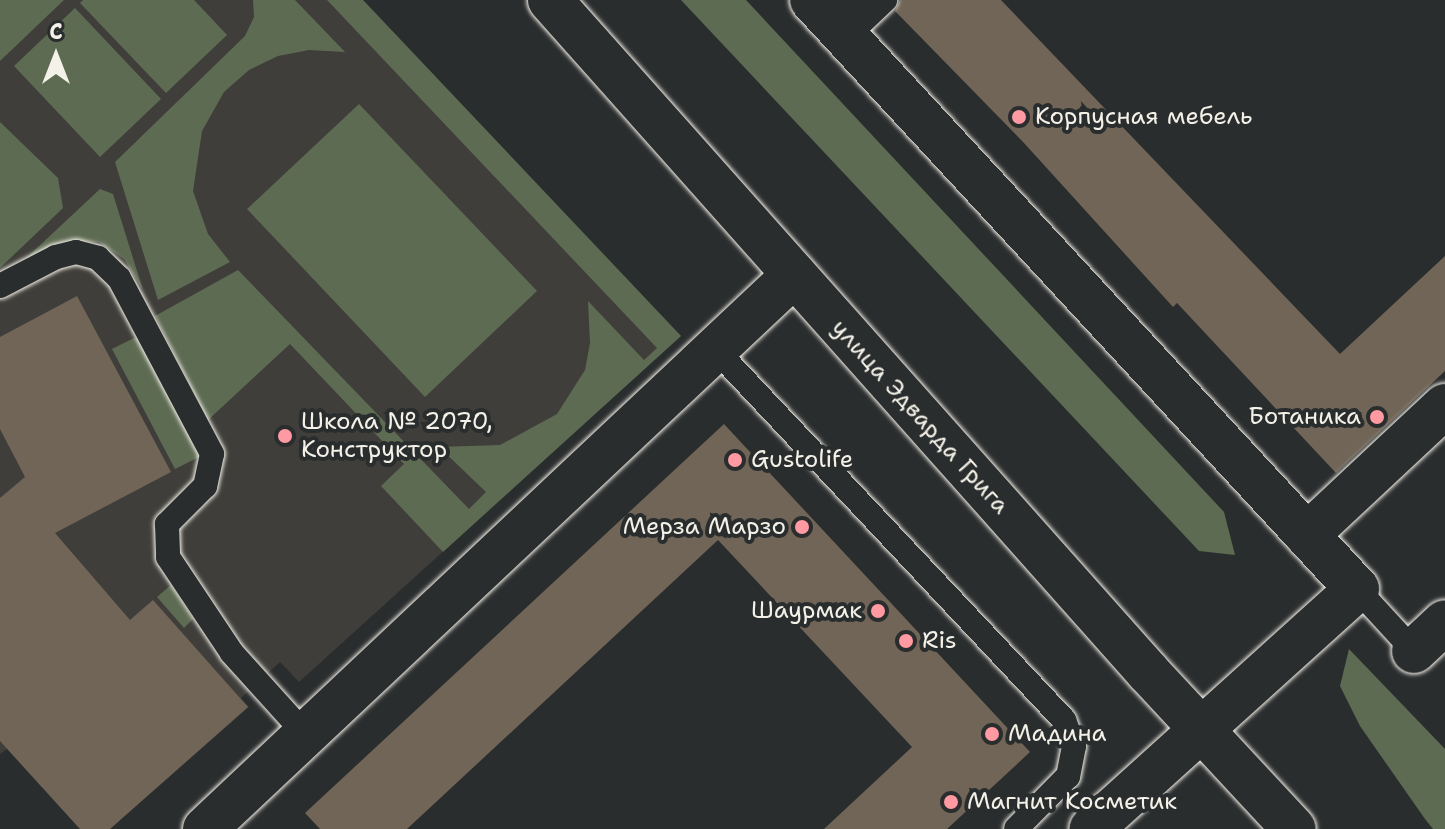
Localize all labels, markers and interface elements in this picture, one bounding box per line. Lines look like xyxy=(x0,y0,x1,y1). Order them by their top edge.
north arrow xyxy=(16,16,96,96)
text: С xyxy=(49,17,63,46)
place label: Корпусная мебель xyxy=(1035,103,1252,131)
marker: Корпусная мебель xyxy=(1010,108,1028,126)
street label: улица Эдварда Грига xyxy=(825,314,1015,520)
place label: Ботаника xyxy=(1248,403,1361,431)
place label: Школа № 2070, Конструктор xyxy=(301,408,493,464)
marker: Ботаника xyxy=(1368,408,1386,426)
marker: Школа № 2070, Конструктор xyxy=(276,427,294,445)
place label: Gustolife xyxy=(751,446,853,474)
marker: Gustolife xyxy=(726,451,744,469)
place label: Мерза Марзо xyxy=(623,513,786,541)
marker: Мерза Марзо xyxy=(793,518,811,536)
place label: Шаурмак xyxy=(751,597,862,625)
marker: Шаурмак xyxy=(869,602,887,620)
place label: Ris xyxy=(922,627,957,655)
marker: Ris xyxy=(897,632,915,650)
place label: Мадина xyxy=(1008,720,1106,748)
marker: Мадина xyxy=(983,725,1001,743)
place label: Магнит Косметик xyxy=(967,788,1177,816)
marker: Магнит Косметик xyxy=(942,793,960,811)

